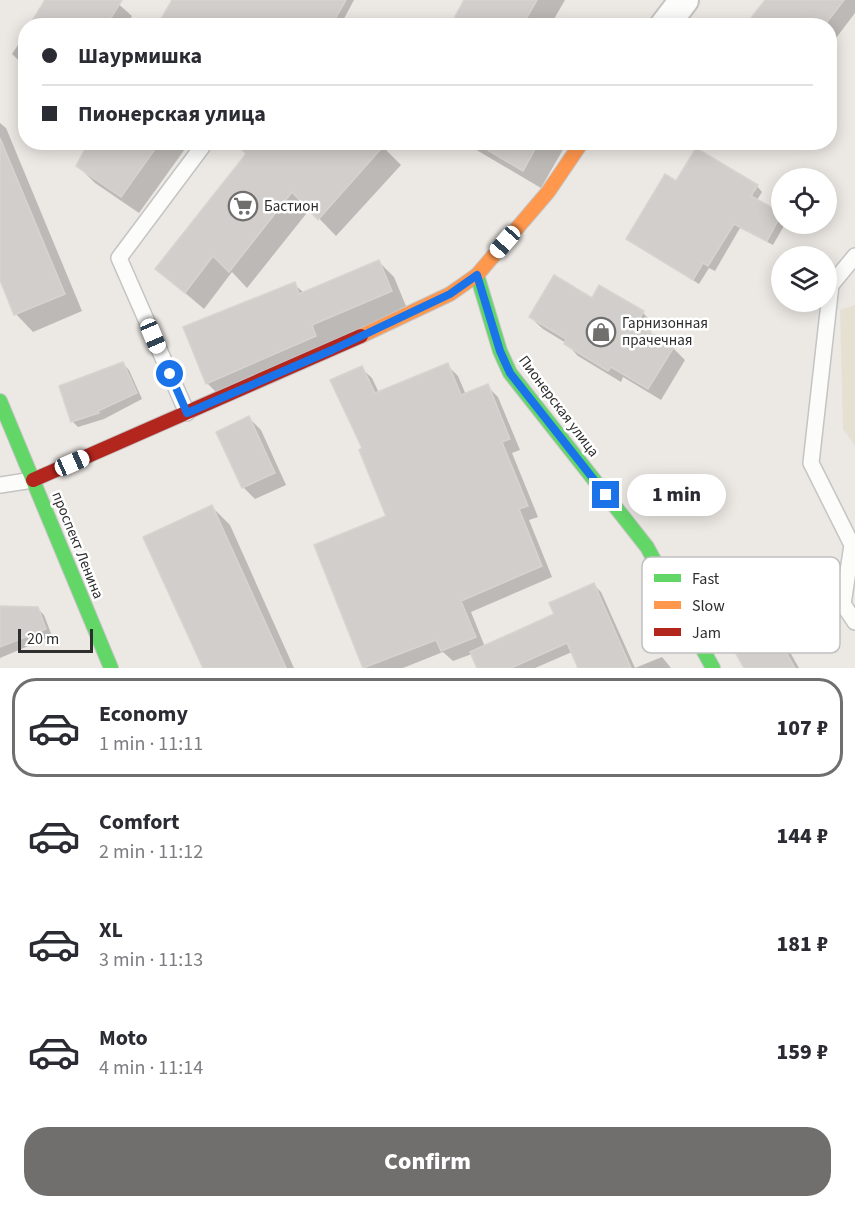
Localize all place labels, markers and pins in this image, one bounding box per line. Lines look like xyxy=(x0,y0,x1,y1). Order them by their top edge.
supermarket icon: Бастион xyxy=(227,190,259,222)
place label: Бастион xyxy=(264,196,319,217)
place label: Гарнизонная прачечная xyxy=(622,313,708,351)
shop icon: Гарнизонная прачечная xyxy=(585,316,617,348)

